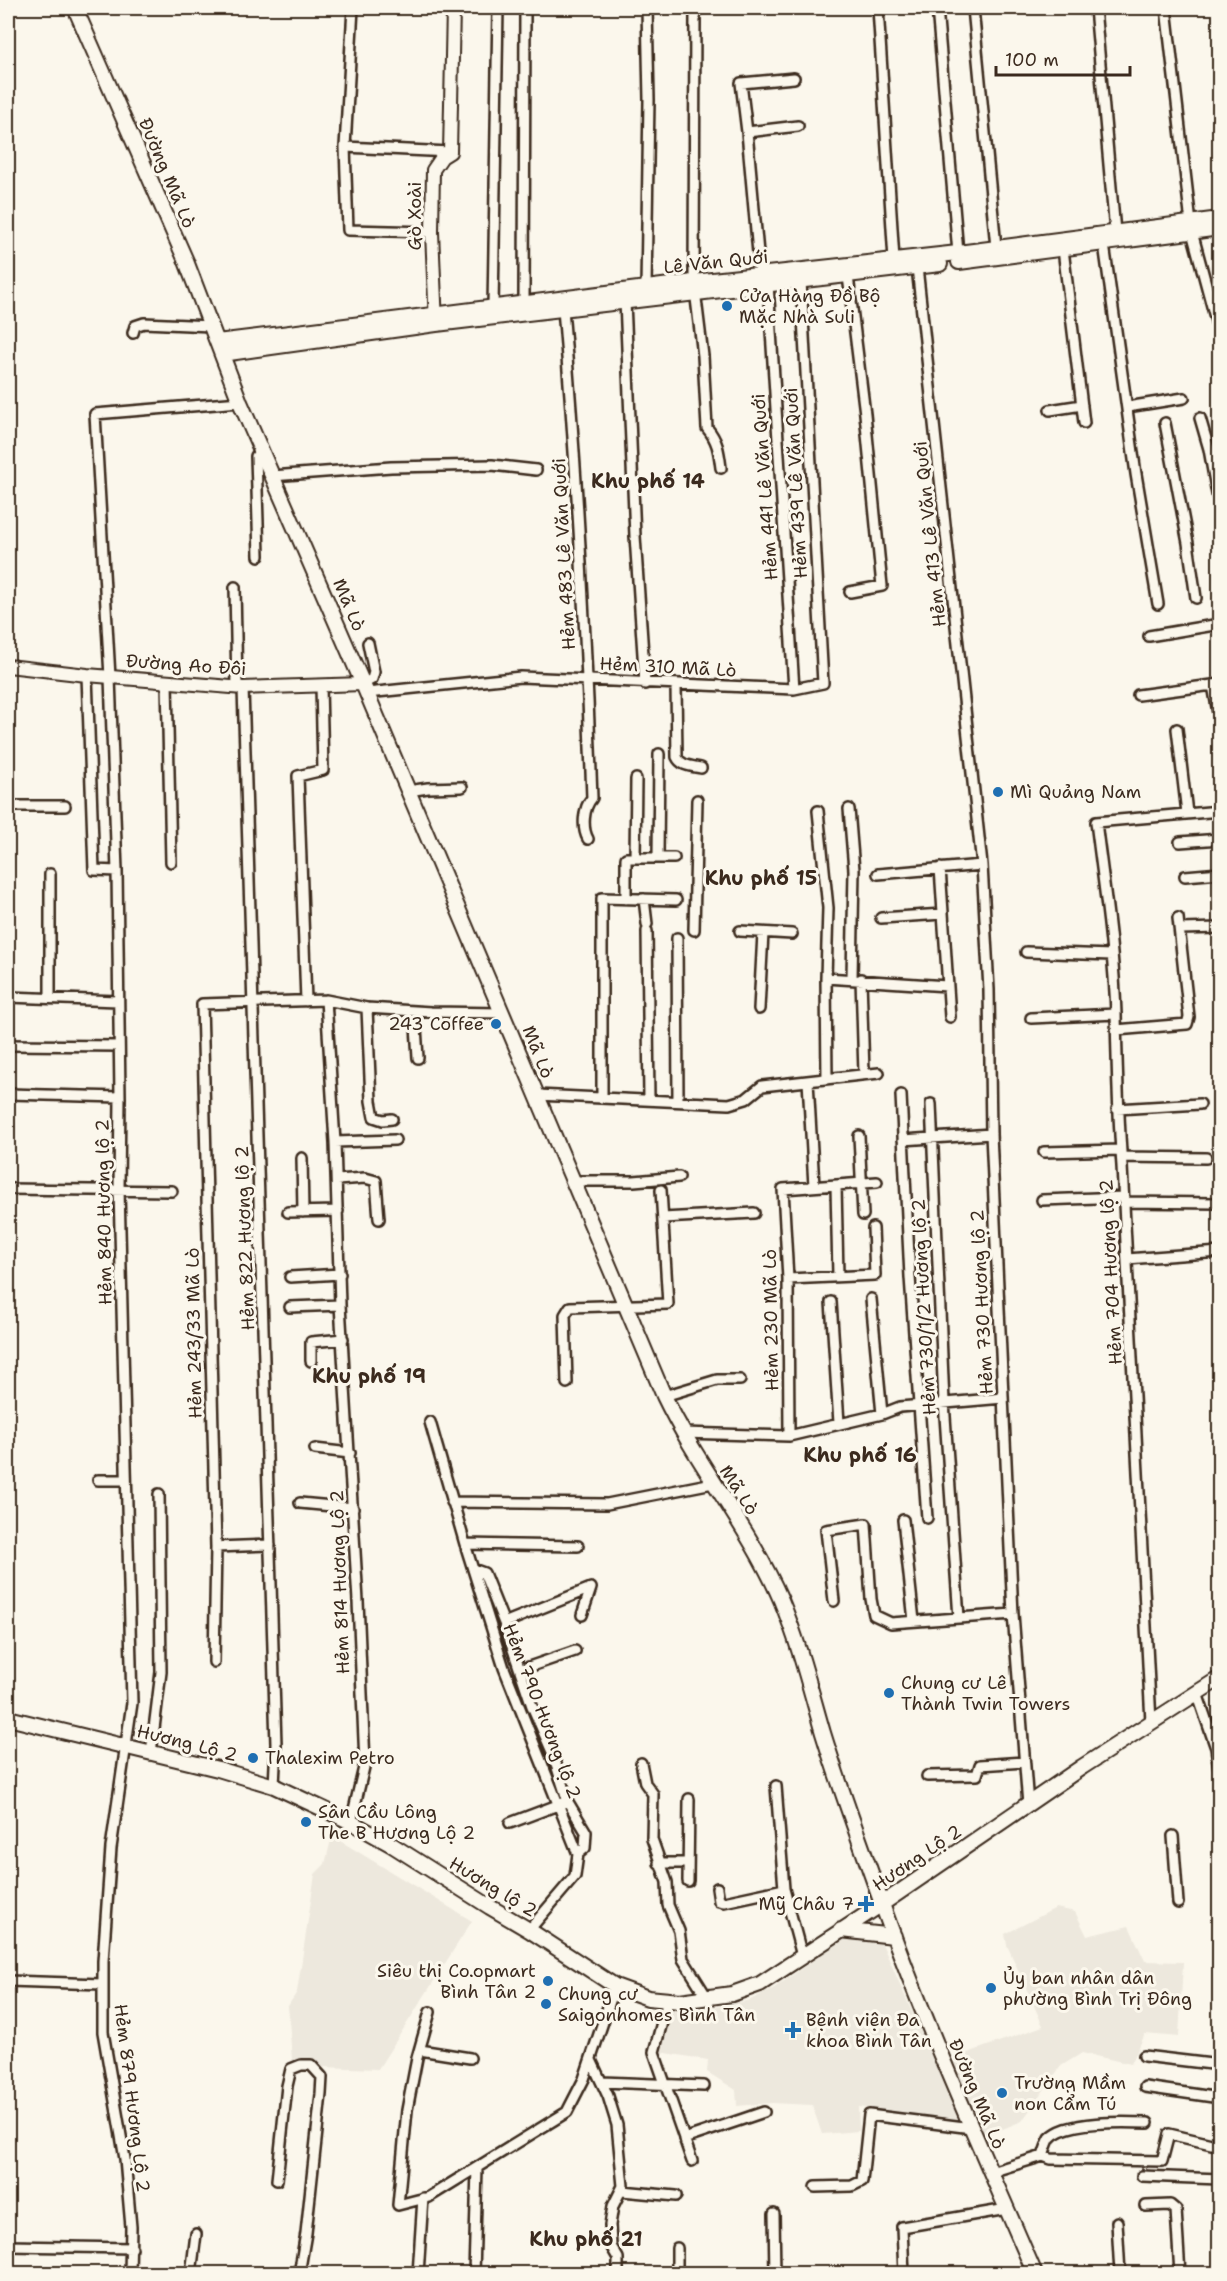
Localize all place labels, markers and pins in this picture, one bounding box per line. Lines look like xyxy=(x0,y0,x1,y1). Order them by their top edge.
place label: Cửa Hàng Đồ Bộ Mặc Nhà Suli xyxy=(739,284,880,329)
marker: Cửa Hàng Đồ Bộ Mặc Nhà Suli xyxy=(720,299,734,313)
place label: Mì Quảng Nam xyxy=(1010,780,1141,804)
marker: Mì Quảng Nam xyxy=(991,785,1005,799)
place label: 243 Coffee xyxy=(388,1012,484,1036)
marker: 243 Coffee xyxy=(489,1017,503,1031)
place label: Chung cư Lê Thành Twin Towers xyxy=(901,1671,1071,1716)
marker: Chung cư Lê Thành Twin Towers xyxy=(882,1686,896,1700)
place label: Thalexim Petro xyxy=(265,1746,395,1770)
marker: Thalexim Petro xyxy=(246,1751,260,1765)
place label: Sân Cầu Lông The B Hương Lộ 2 xyxy=(318,1800,475,1845)
marker: Sân Cầu Lông The B Hương Lộ 2 xyxy=(299,1815,313,1829)
place label: Mỹ Châu 7 xyxy=(759,1892,854,1916)
marker: Mỹ Châu 7 xyxy=(859,1897,873,1911)
place label: Siêu thị Co.opmart Bình Tân 2 xyxy=(377,1959,536,2004)
place label: Ủy ban nhân dân phường Bình Trị Đông xyxy=(1003,1966,1192,2011)
marker: Siêu thị Co.opmart Bình Tân 2 xyxy=(541,1974,555,1988)
marker: Ủy ban nhân dân phường Bình Trị Đông xyxy=(984,1981,998,1995)
place label: Chung cư Saigonhomes Bình Tân xyxy=(558,1982,755,2027)
marker: Chung cư Saigonhomes Bình Tân xyxy=(539,1997,553,2011)
place label: Bệnh viện Đa khoa Bình Tân xyxy=(806,2008,932,2053)
marker: Bệnh viện Đa khoa Bình Tân xyxy=(784,2021,802,2039)
place label: Trường Mầm non Cẩm Tú xyxy=(1014,2071,1126,2116)
marker: Trường Mầm non Cẩm Tú xyxy=(995,2086,1009,2100)

